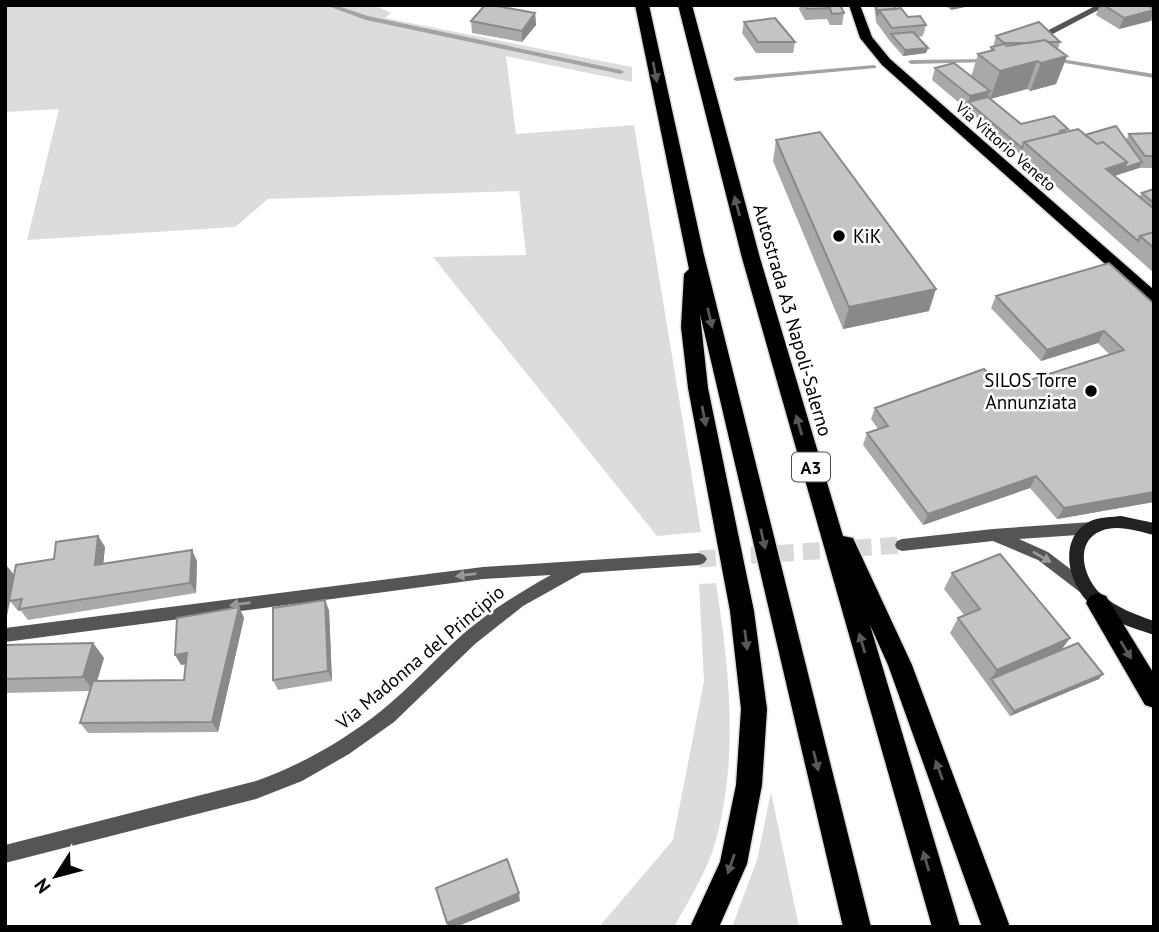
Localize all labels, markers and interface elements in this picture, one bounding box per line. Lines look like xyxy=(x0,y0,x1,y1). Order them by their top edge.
one-way arrow xyxy=(649,61,660,83)
street label: Via Vittorio Veneto xyxy=(951,96,1060,195)
one-way arrow xyxy=(731,194,742,216)
street label: Autostrada A3 Napoli-Salerno xyxy=(748,201,838,439)
place label: KiK xyxy=(853,224,881,248)
marker: KiK xyxy=(831,228,847,244)
one-way arrow xyxy=(705,307,716,329)
place label: SILOS Torre Annunziata xyxy=(984,368,1077,414)
marker: SILOS Torre Annunziata xyxy=(1083,383,1099,399)
one-way arrow xyxy=(699,405,710,427)
one-way arrow xyxy=(793,414,803,435)
road number: A3 xyxy=(792,452,830,481)
one-way arrow xyxy=(757,528,768,550)
one-way arrow xyxy=(1032,551,1051,564)
one-way arrow xyxy=(455,569,477,580)
street label: Via Madonna del Principio xyxy=(330,580,509,735)
one-way arrow xyxy=(229,599,251,610)
one-way arrow xyxy=(740,629,751,651)
one-way arrow xyxy=(857,632,867,653)
one-way arrow xyxy=(1120,641,1132,660)
one-way arrow xyxy=(811,750,822,772)
one-way arrow xyxy=(934,760,945,781)
north arrow xyxy=(21,841,91,911)
one-way arrow xyxy=(920,851,930,872)
one-way arrow xyxy=(725,854,736,875)
text: N xyxy=(29,874,56,898)

